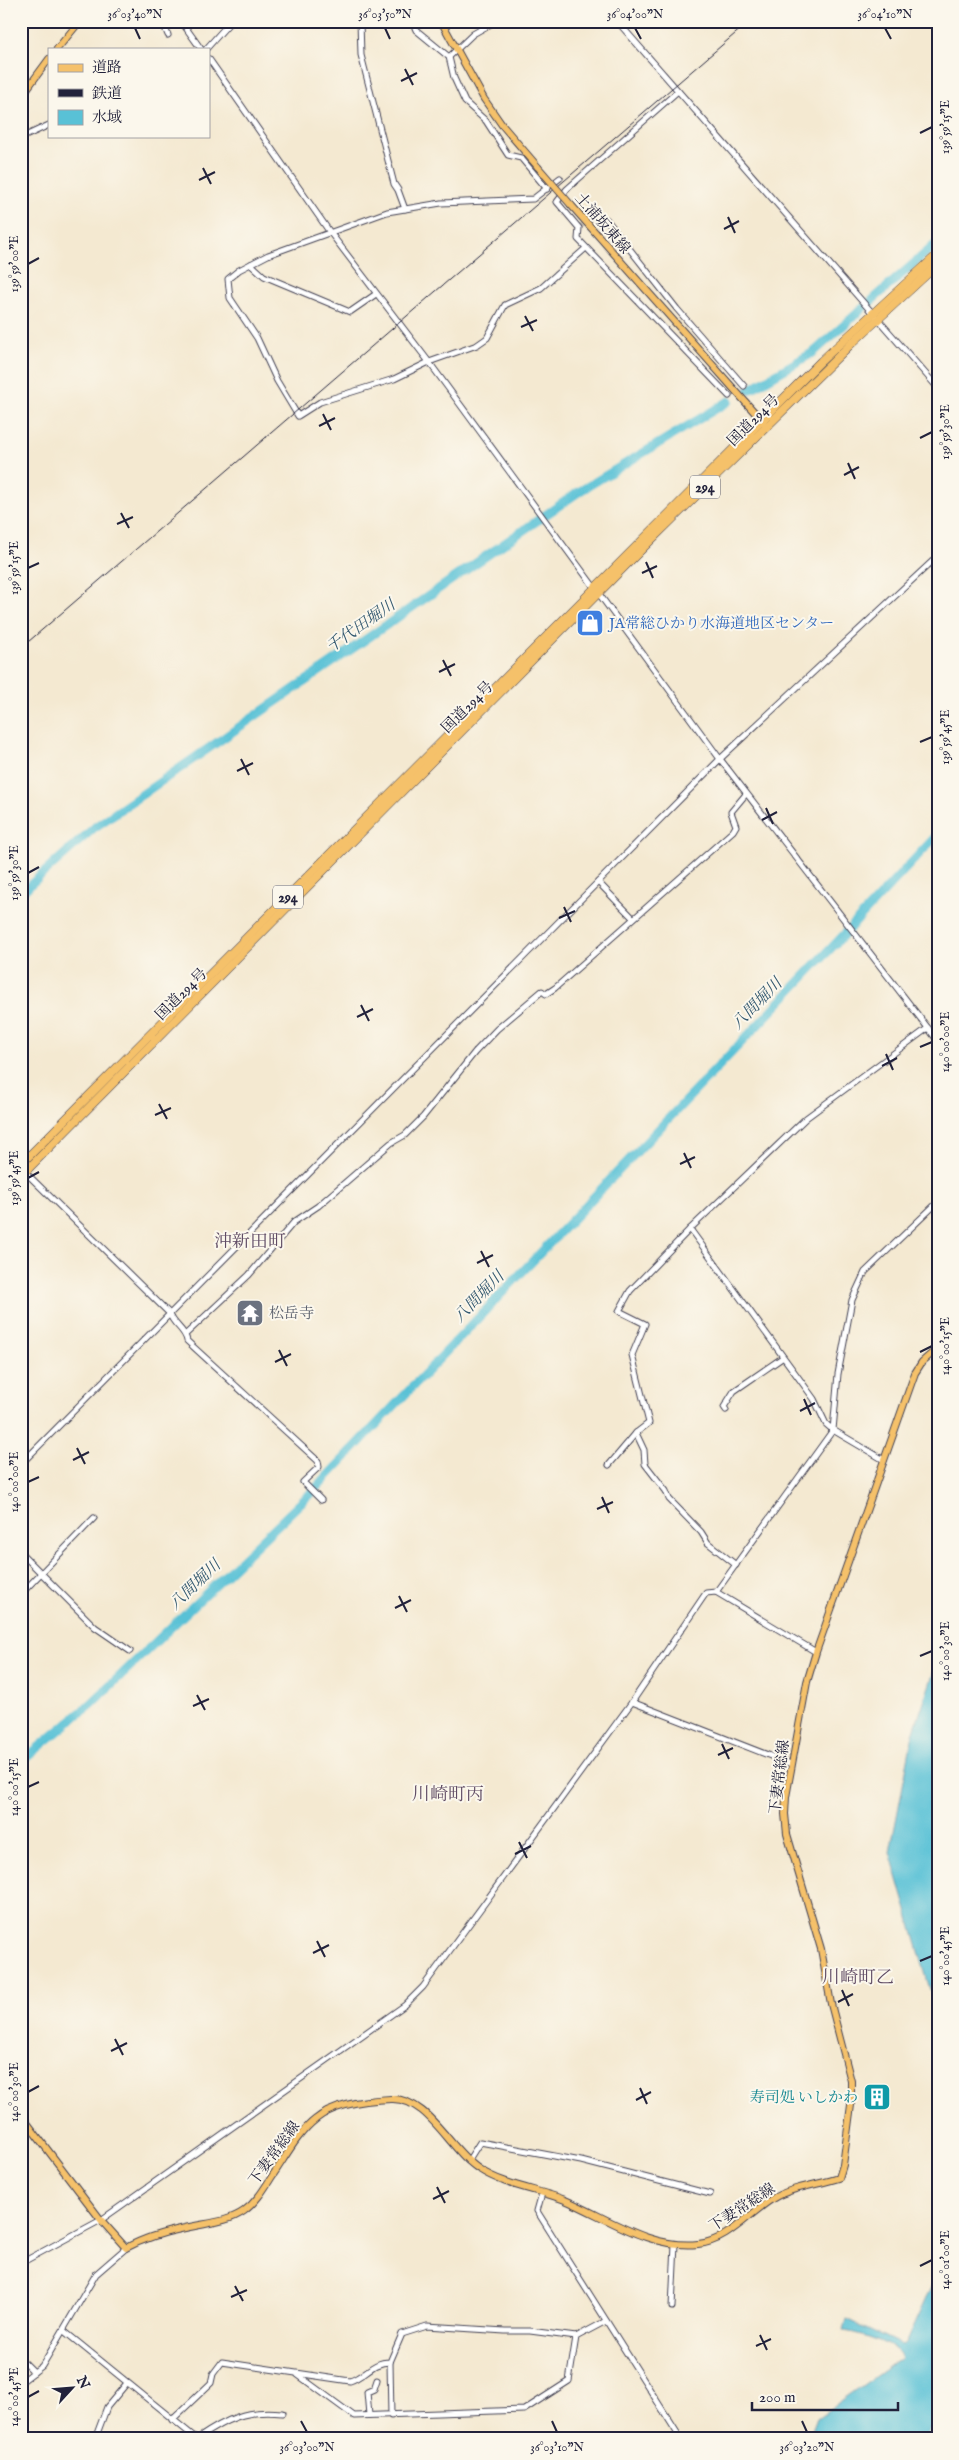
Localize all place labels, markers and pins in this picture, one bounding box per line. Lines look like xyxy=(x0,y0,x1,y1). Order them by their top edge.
shop icon: JA常総ひかり水海道地区センター xyxy=(575,608,605,638)
place label: JA常総ひかり水海道地区センター xyxy=(607,614,834,633)
temple icon: 松岳寺 xyxy=(235,1298,265,1328)
place label: 松岳寺 xyxy=(269,1304,314,1323)
building icon: 寿司処 いしかわ xyxy=(862,2082,892,2112)
place label: 寿司処 いしかわ xyxy=(750,2088,858,2107)

